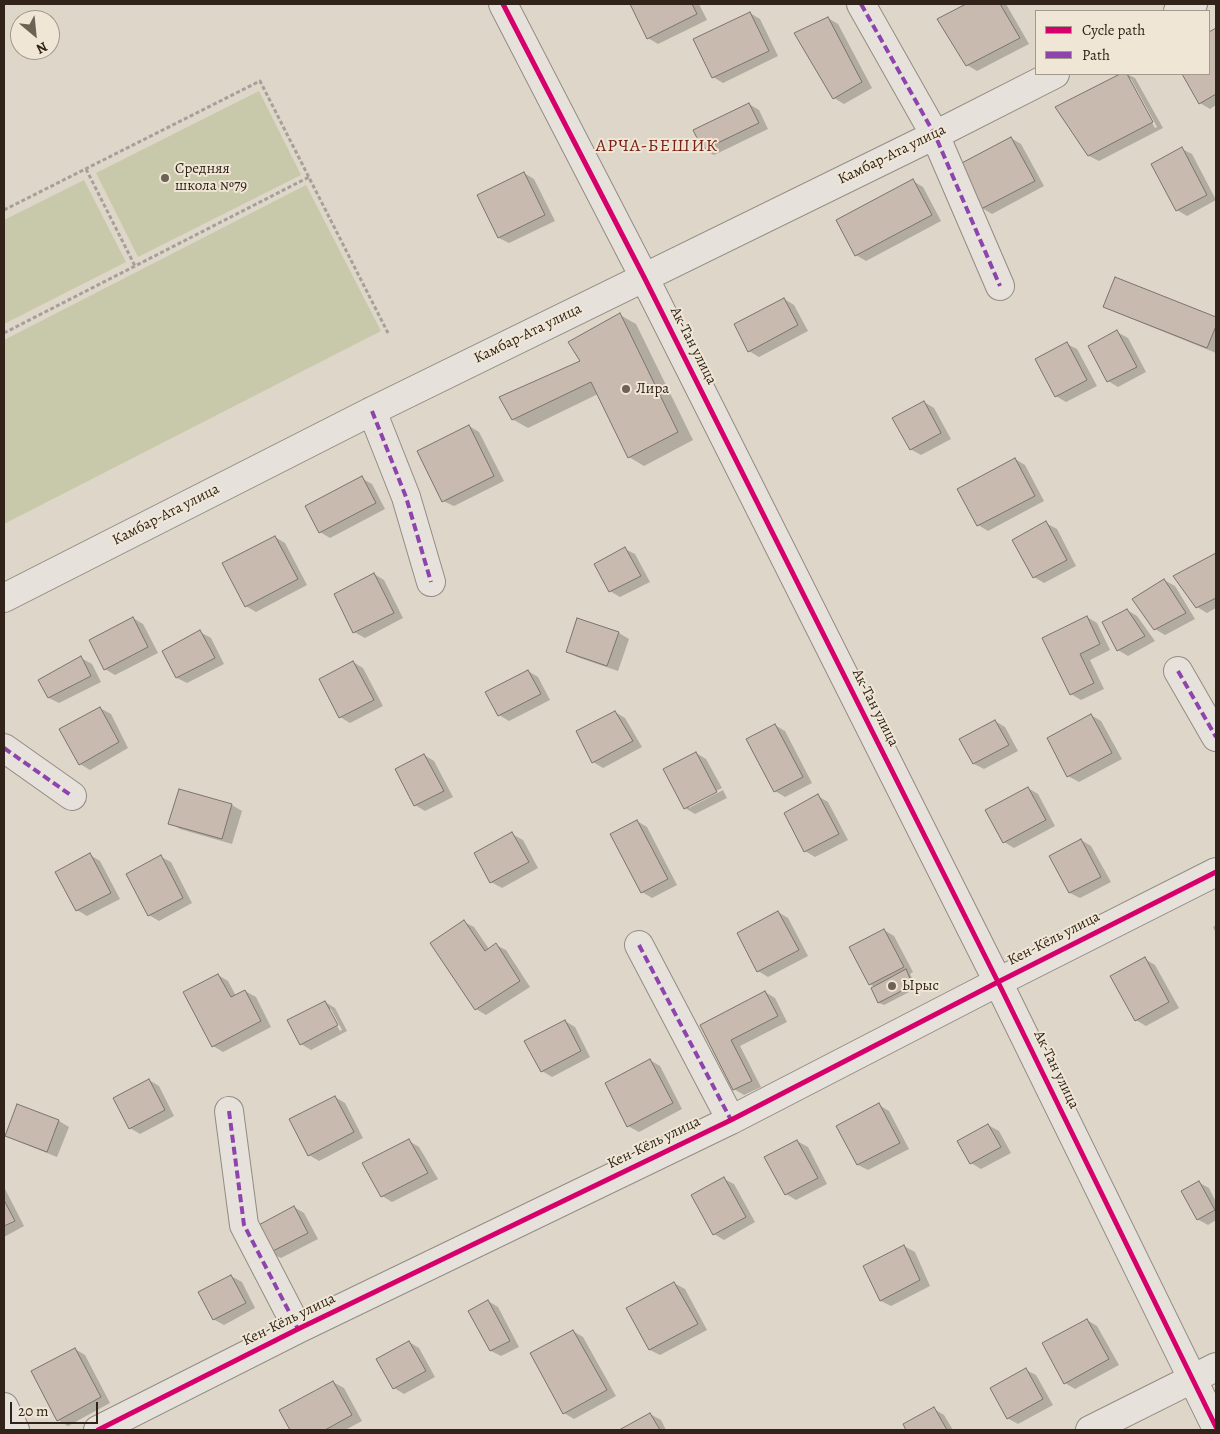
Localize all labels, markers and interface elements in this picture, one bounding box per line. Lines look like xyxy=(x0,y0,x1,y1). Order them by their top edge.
north arrow xyxy=(10,10,60,60)
legend xyxy=(1035,10,1210,75)
text: Cycle path xyxy=(1082,20,1145,40)
text: N xyxy=(33,37,51,59)
text: Path xyxy=(1082,45,1110,65)
street label: Камбар-Ата улица xyxy=(835,121,949,189)
district label: АРЧА-БЕШИК xyxy=(595,136,719,158)
place label: Средняя школа №79 xyxy=(175,160,247,195)
marker: Средняя школа №79 xyxy=(159,172,171,184)
street label: Камбар-Ата улица xyxy=(471,300,585,368)
street label: Ак-Тан улица xyxy=(666,304,720,388)
place label: Лира xyxy=(636,380,669,398)
marker: Лира xyxy=(620,383,632,395)
street label: Камбар-Ата улица xyxy=(110,480,222,550)
street label: Ак-Тан улица xyxy=(848,666,902,750)
street label: Кен-Кёль улица xyxy=(1005,908,1103,970)
place label: Ырыс xyxy=(902,977,939,995)
marker: Ырыс xyxy=(886,980,898,992)
street label: Ак-Тан улица xyxy=(1029,1028,1083,1112)
street label: Кен-Кёль улица xyxy=(605,1113,703,1173)
street label: Кен-Кёль улица xyxy=(240,1290,338,1350)
scale bar xyxy=(12,1392,100,1424)
text: 20 m xyxy=(18,1401,49,1421)

